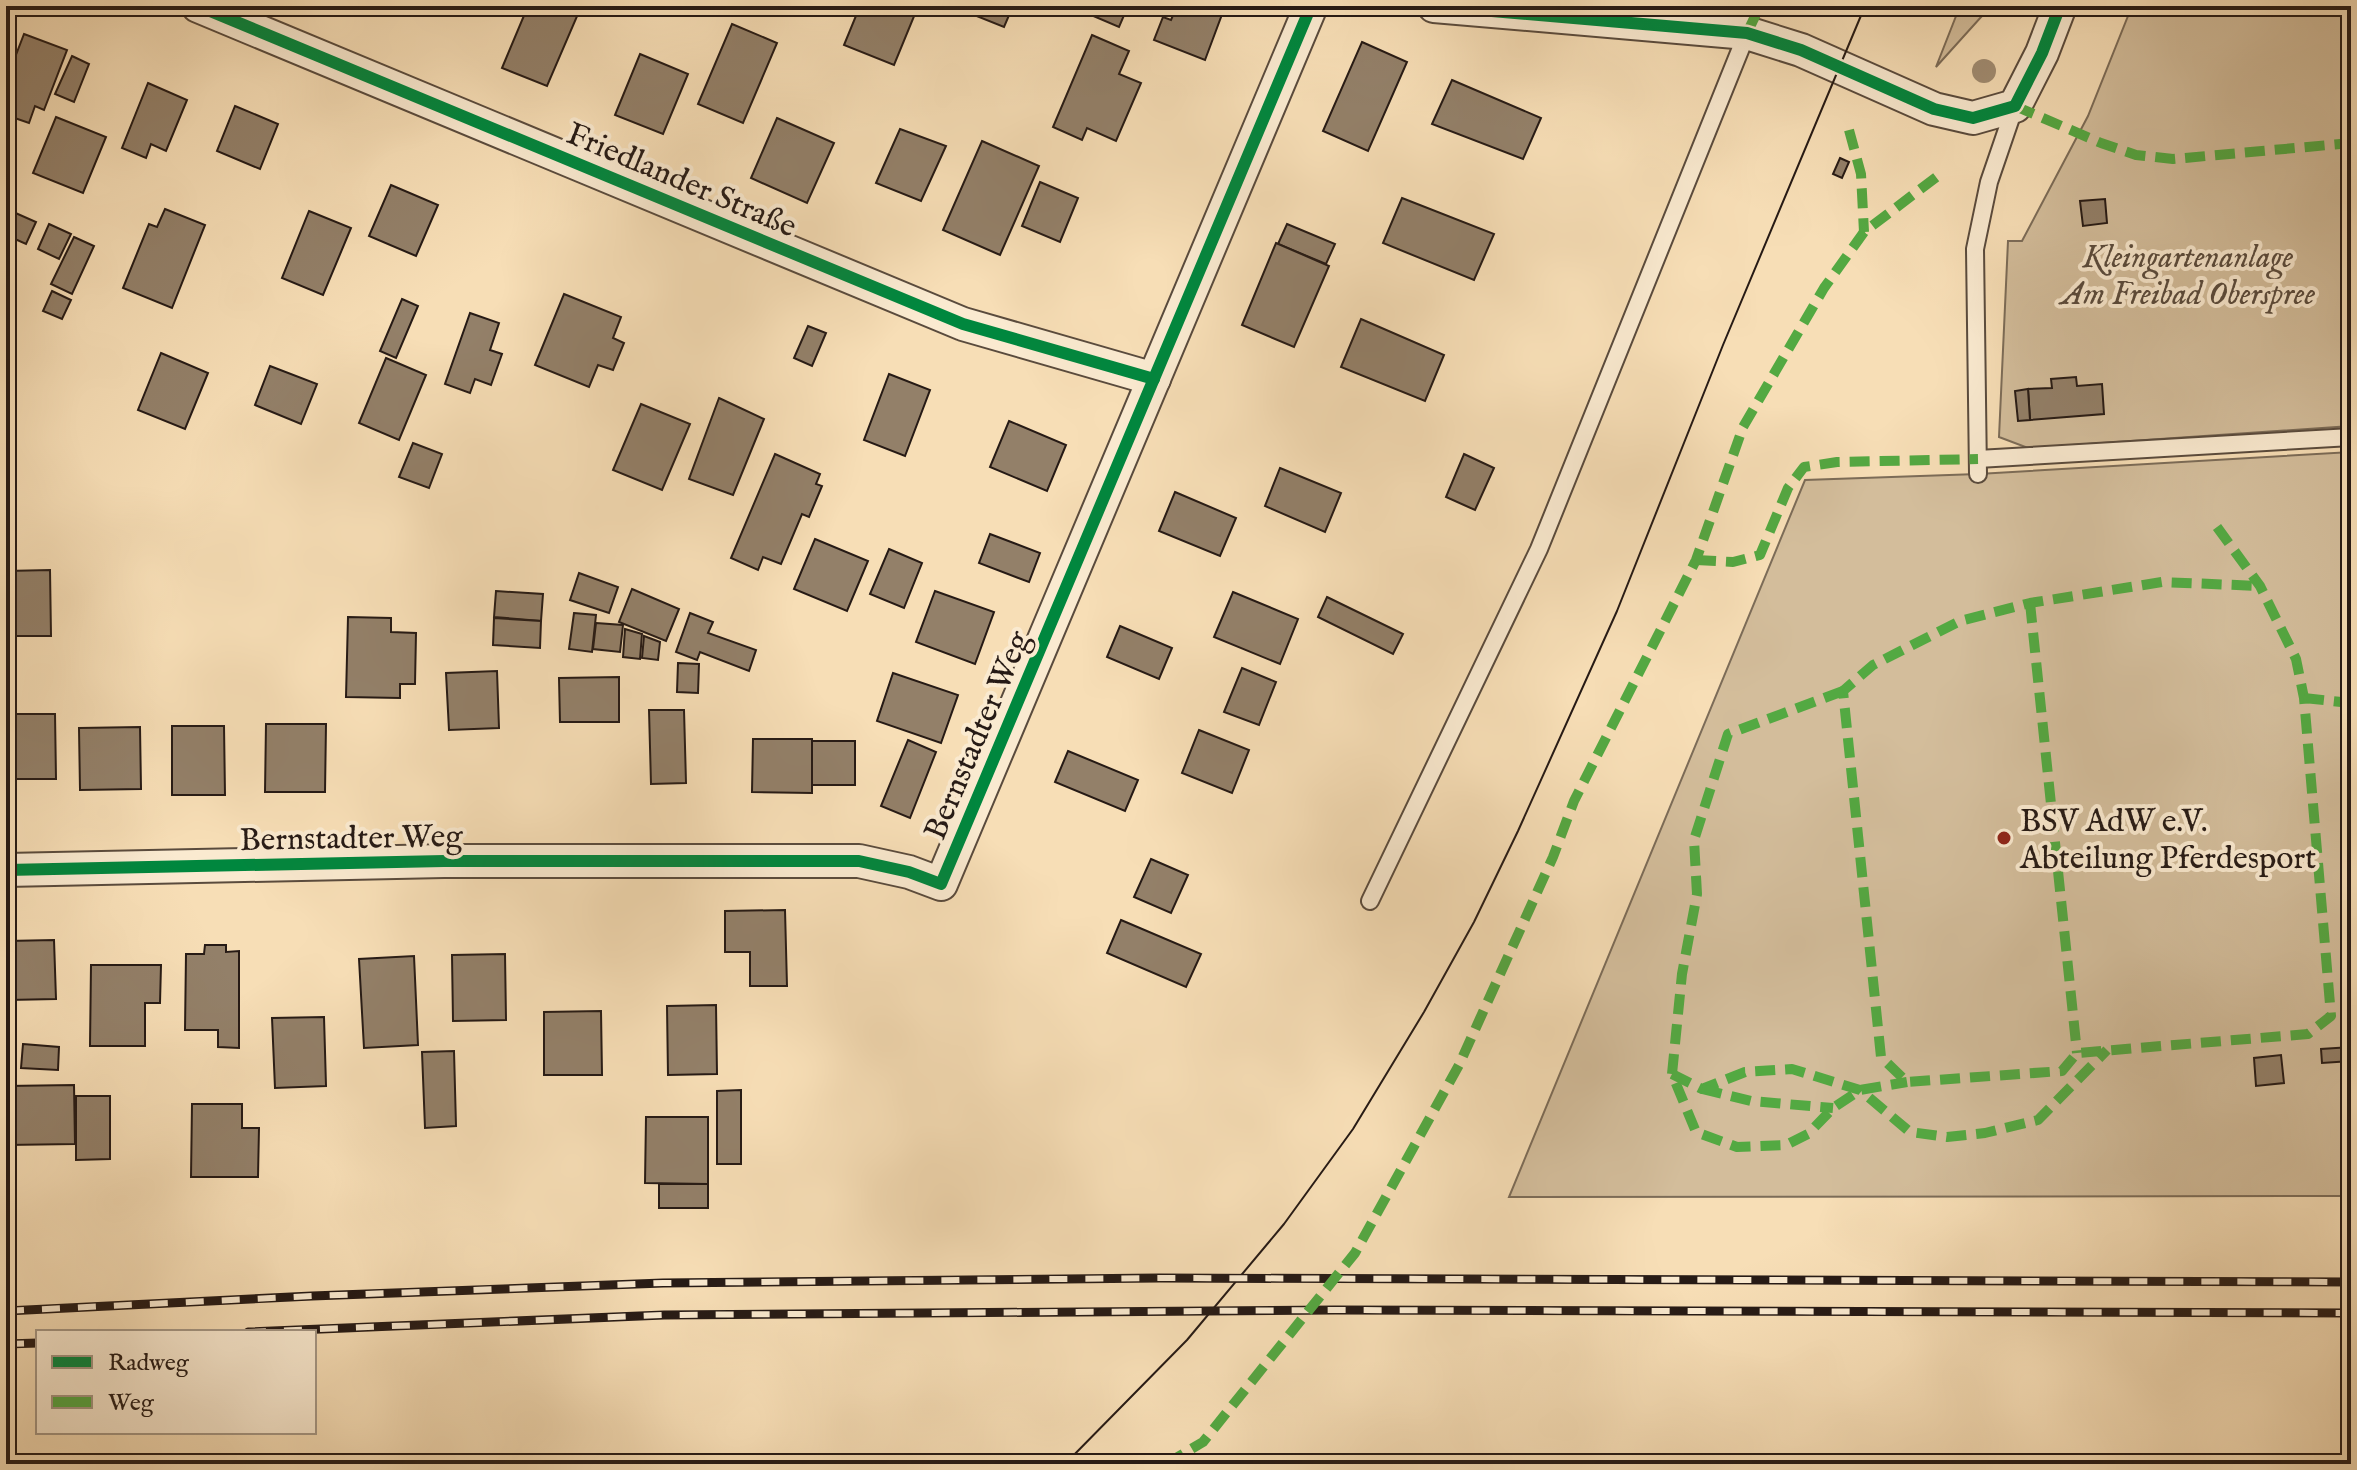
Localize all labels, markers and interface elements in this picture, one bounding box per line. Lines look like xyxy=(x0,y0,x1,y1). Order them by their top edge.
street label: Friedlander Straße xyxy=(560,114,802,248)
park label: Kleingartenanlage Am Freibad Oberspree xyxy=(2058,238,2315,316)
street label: Bernstadter Weg xyxy=(916,625,1041,847)
place label: BSV AdW e.V. Abteilung Pferdesport xyxy=(2019,802,2316,880)
street label: Bernstadter Weg xyxy=(239,817,464,862)
marker: BSV AdW e.V. Abteilung Pferdesport xyxy=(1995,829,2013,847)
legend xyxy=(36,1330,316,1434)
text: Radweg xyxy=(108,1348,190,1379)
text: Weg xyxy=(108,1388,155,1419)

